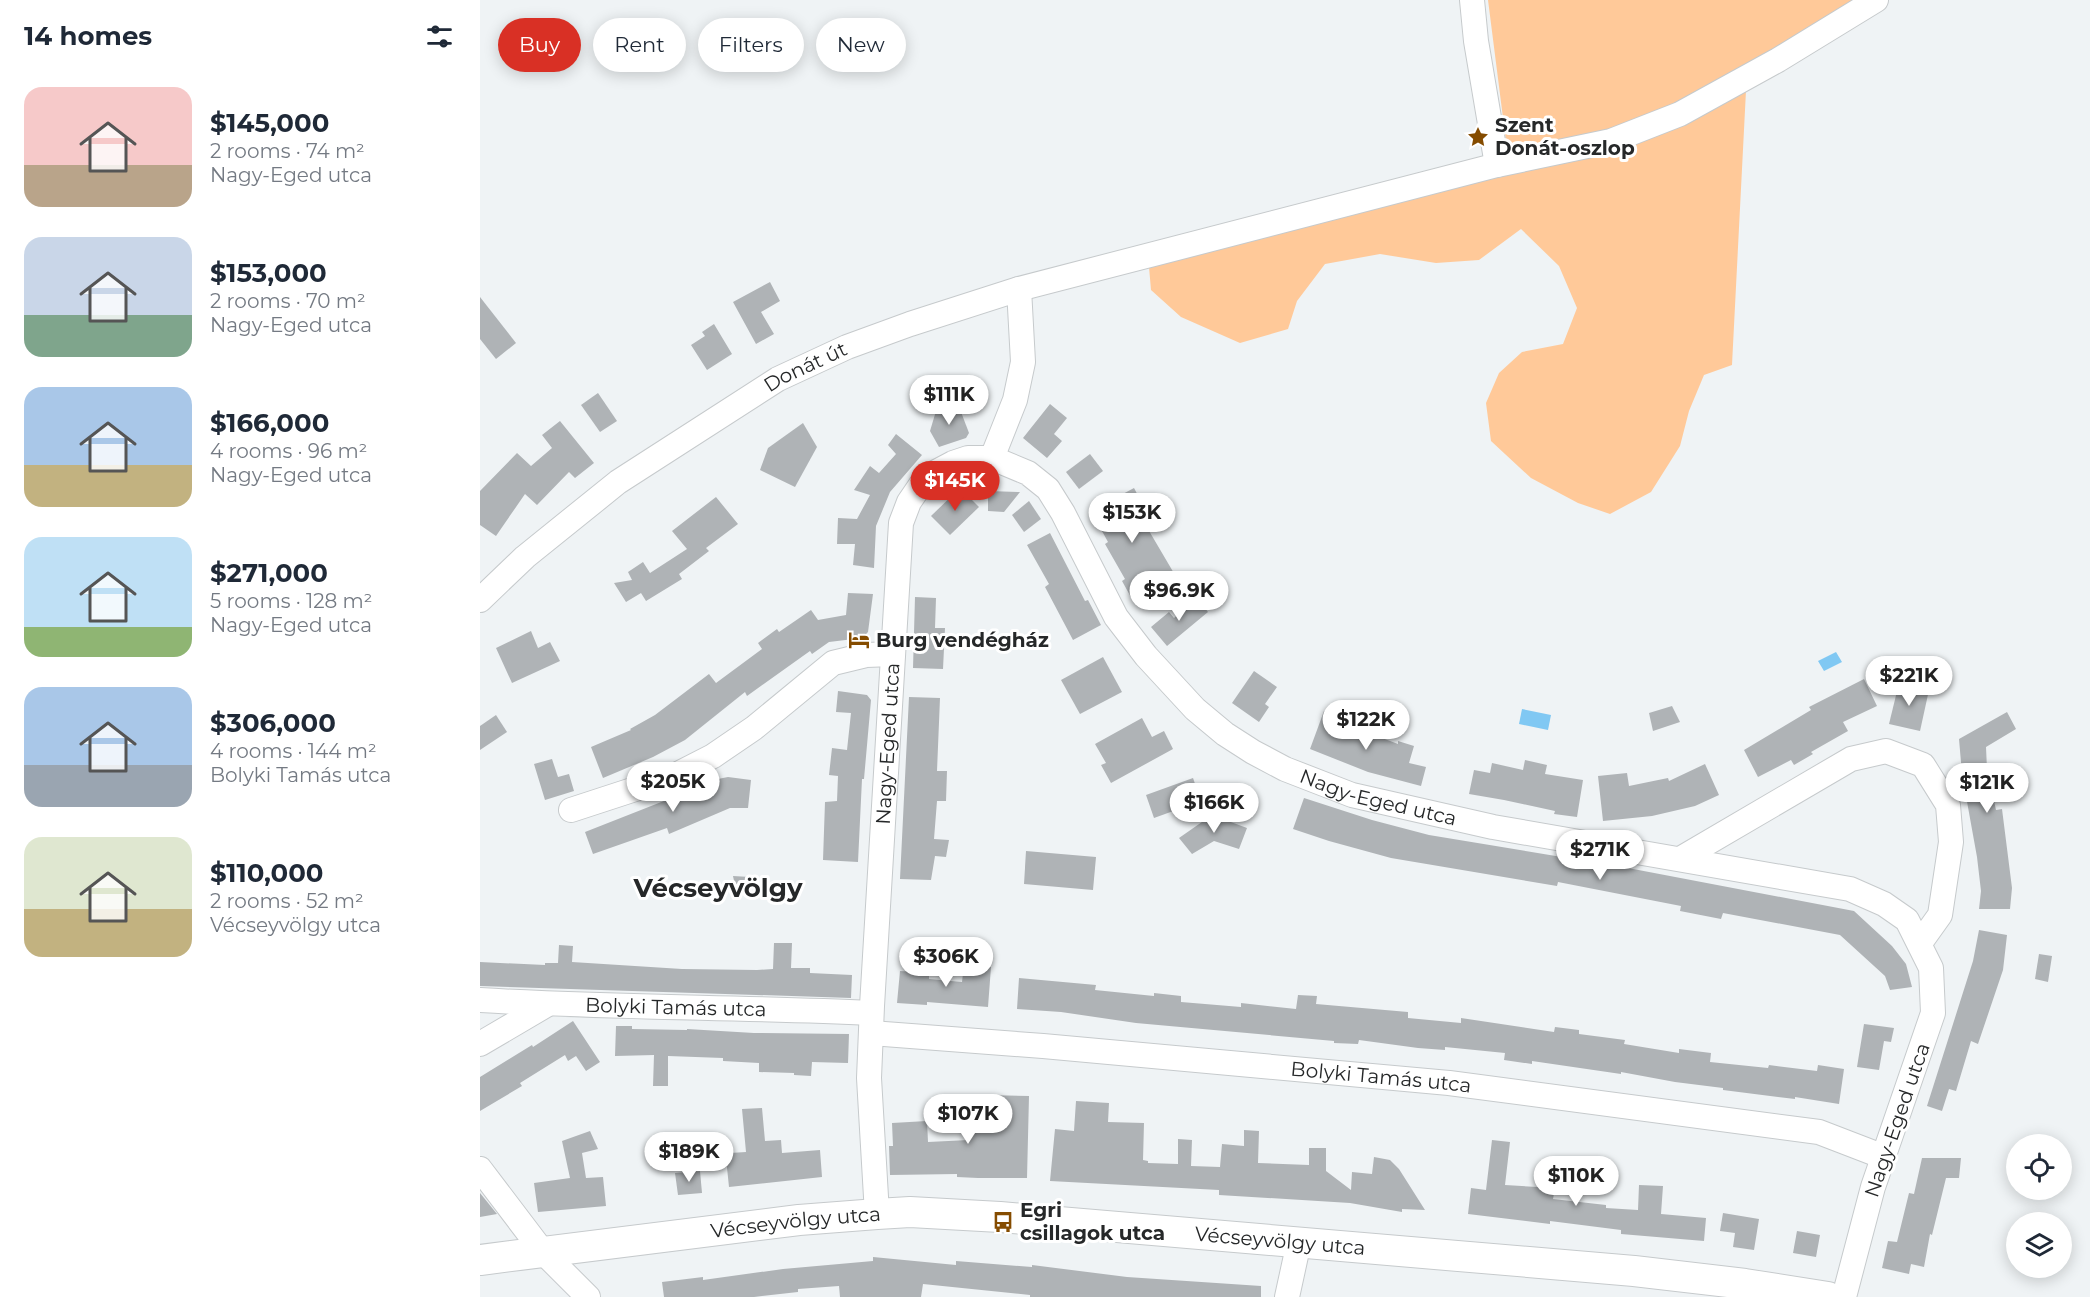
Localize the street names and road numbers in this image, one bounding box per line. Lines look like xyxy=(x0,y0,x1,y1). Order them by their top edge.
street label: Donát út xyxy=(759,337,851,397)
street label: Nagy-Eged utca xyxy=(871,662,905,825)
street label: Nagy-Eged utca xyxy=(1296,764,1459,830)
street label: Bolyki Tamás utca xyxy=(585,993,767,1021)
street label: Nagy-Eged utca xyxy=(1859,1040,1935,1200)
street label: Bolyki Tamás utca xyxy=(1290,1057,1473,1098)
street label: Vécseyvölgy utca xyxy=(709,1202,882,1243)
street label: Vécseyvölgy utca xyxy=(1194,1222,1366,1260)

